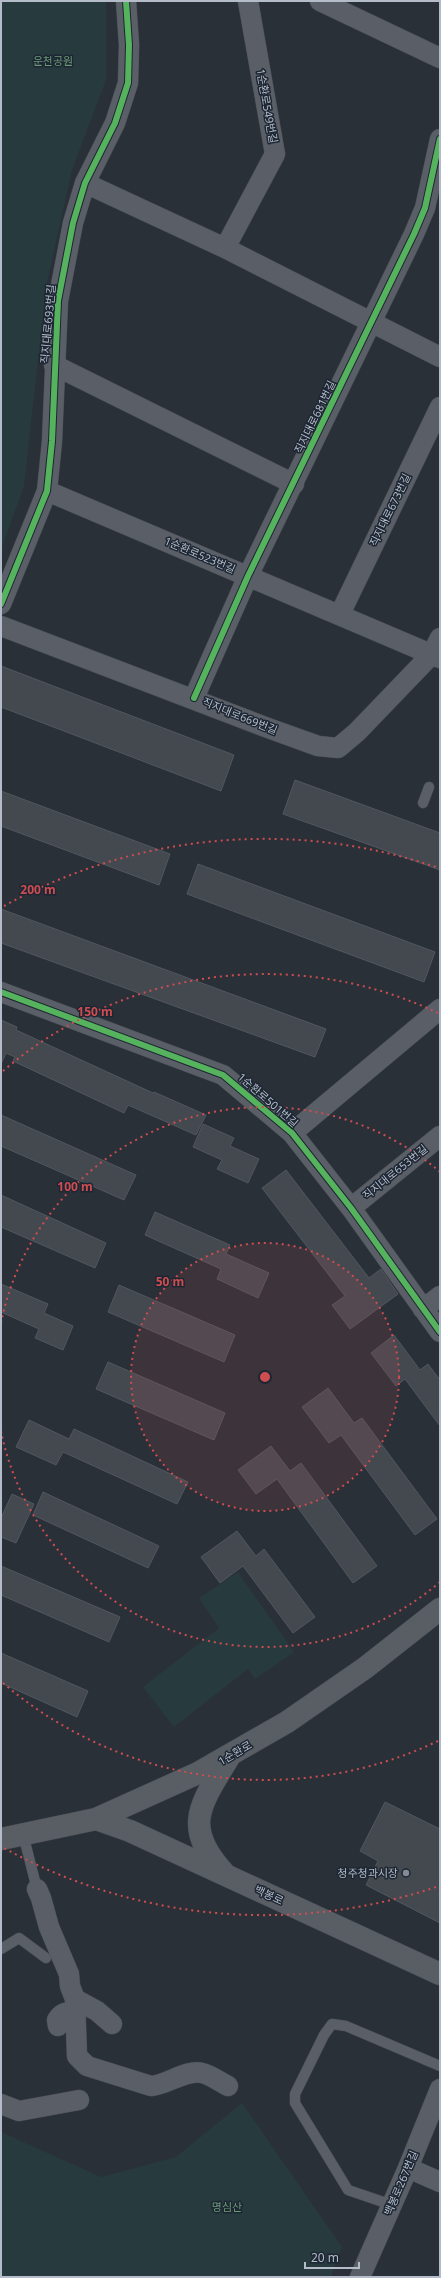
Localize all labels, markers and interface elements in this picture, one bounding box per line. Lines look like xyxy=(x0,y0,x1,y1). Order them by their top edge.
park label: 운천공원 xyxy=(33,53,73,68)
street label: 1순환로549번길 xyxy=(254,67,281,145)
street label: 직지대로693번길 xyxy=(37,284,58,364)
street label: 직지대로681번길 xyxy=(290,378,339,456)
street label: 직지대로673번길 xyxy=(365,471,414,549)
street label: 1순환로523번길 xyxy=(162,533,238,576)
street label: 직지대로669번길 xyxy=(200,694,280,737)
text: 200 m xyxy=(20,881,56,898)
text: 150 m xyxy=(77,1003,113,1020)
street label: 1순환로501번길 xyxy=(235,1069,302,1130)
street label: 직지대로653번길 xyxy=(359,1141,430,1202)
text: 100 m xyxy=(57,1178,93,1195)
text: 50 m xyxy=(156,1273,184,1290)
centre of rings xyxy=(258,1370,272,1384)
street label: 1순환로 xyxy=(215,1737,254,1768)
place label: 청주청과시장 xyxy=(337,1865,398,1880)
marker: 청주청과시장 xyxy=(401,1868,411,1878)
street label: 백봉로 xyxy=(252,1881,286,1908)
street label: 백봉로267번길 xyxy=(380,2148,421,2218)
park label: 명심산 xyxy=(212,2199,242,2214)
scale bar xyxy=(305,2244,359,2270)
text: 20 m xyxy=(311,2249,339,2266)

